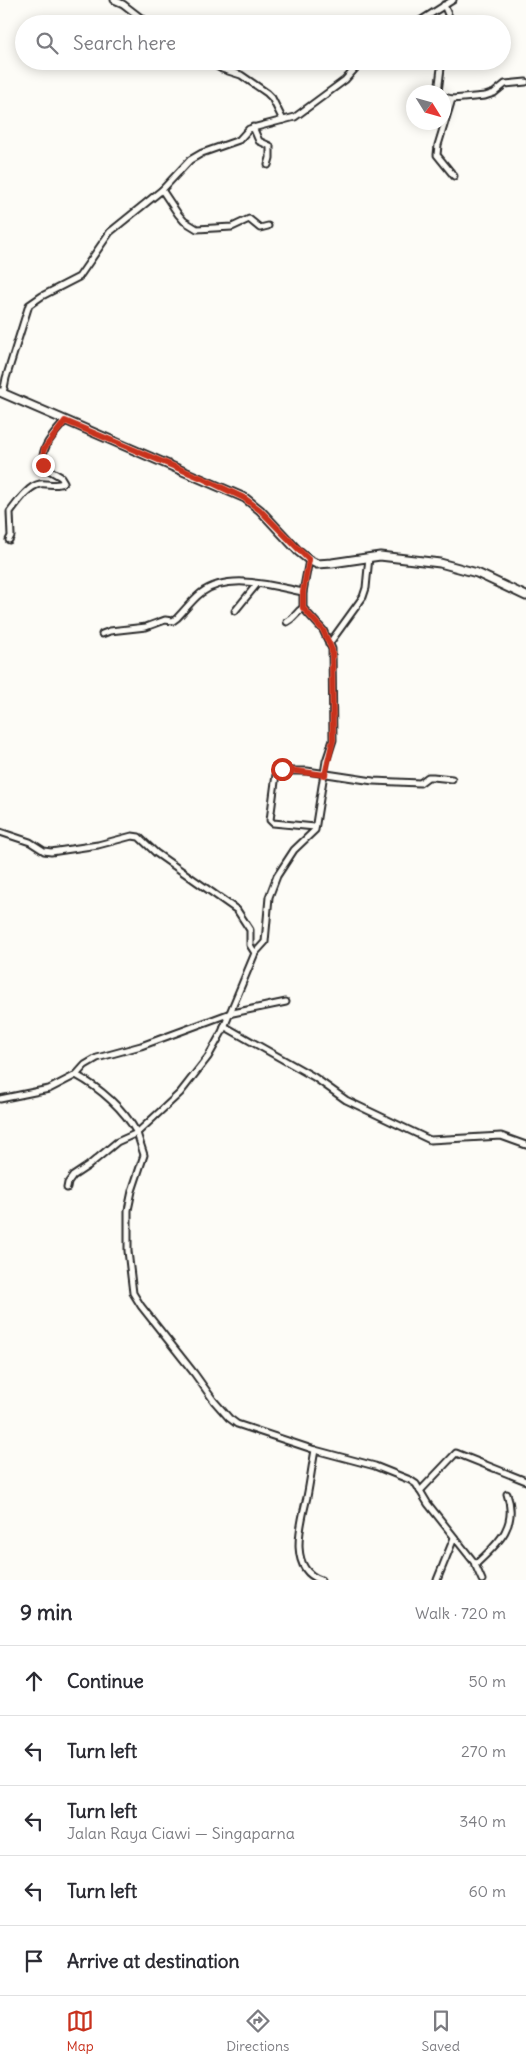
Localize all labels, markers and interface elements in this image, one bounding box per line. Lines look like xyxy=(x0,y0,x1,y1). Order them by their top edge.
search box xyxy=(15,15,511,70)
icon: search xyxy=(33,29,61,57)
text: Search here xyxy=(73,31,176,55)
north arrow xyxy=(406,85,451,130)
route end xyxy=(32,454,55,477)
route start xyxy=(271,758,294,781)
text: 9 min xyxy=(20,1599,72,1626)
text: Walk · 720 m xyxy=(415,1603,506,1623)
icon: ahead xyxy=(20,1667,48,1695)
text: Continue xyxy=(67,1669,144,1693)
text: 50 m xyxy=(468,1671,506,1691)
icon: left xyxy=(20,1737,48,1765)
text: Turn left xyxy=(67,1739,137,1763)
text: 270 m xyxy=(461,1741,506,1761)
text: Turn left xyxy=(67,1799,137,1823)
icon: left xyxy=(20,1807,48,1835)
text: 340 m xyxy=(459,1811,506,1831)
text: Jalan Raya Ciawi — Singaparna xyxy=(67,1823,295,1843)
icon: left xyxy=(20,1877,48,1905)
text: Turn left xyxy=(67,1879,137,1903)
text: 60 m xyxy=(468,1881,506,1901)
icon: arrive xyxy=(20,1947,48,1975)
text: Arrive at destination xyxy=(67,1949,240,1973)
tab: Map xyxy=(66,2007,94,2055)
tab: Directions xyxy=(226,2007,289,2055)
tab: Saved xyxy=(422,2007,460,2055)

